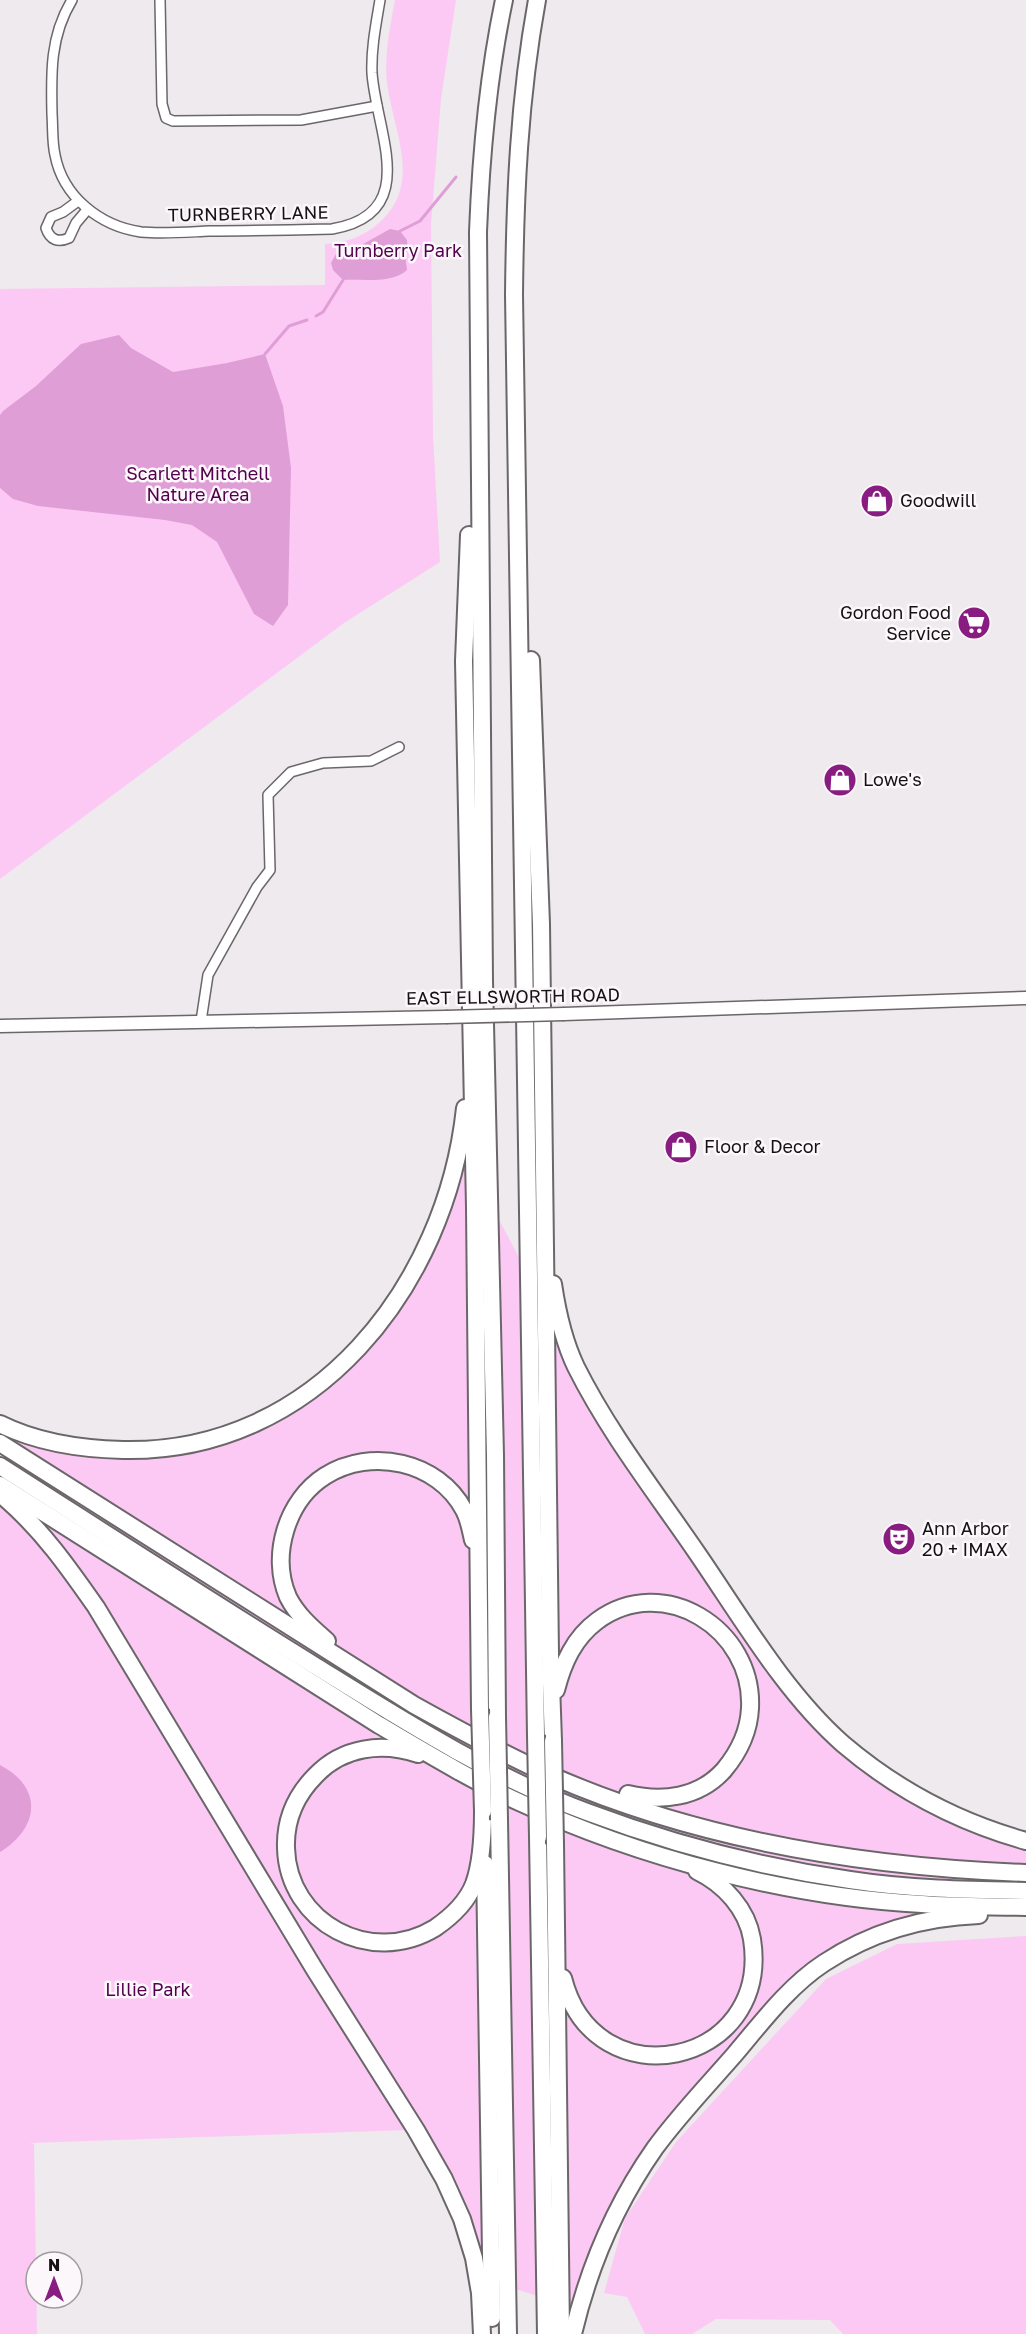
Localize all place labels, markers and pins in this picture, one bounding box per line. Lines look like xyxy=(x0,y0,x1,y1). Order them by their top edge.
shop icon: Goodwill xyxy=(859,483,895,519)
place label: Goodwill xyxy=(900,489,977,511)
place label: Gordon Food Service xyxy=(840,601,951,644)
supermarket icon: Gordon Food Service xyxy=(956,605,992,641)
shop icon: Lowe's xyxy=(822,762,858,798)
place label: Lowe's xyxy=(863,768,922,790)
shop icon: Floor & Decor xyxy=(663,1129,699,1165)
place label: Floor & Decor xyxy=(704,1135,821,1157)
place label: Ann Arbor 20 + IMAX xyxy=(922,1517,1009,1560)
theatre icon: Ann Arbor 20 + IMAX xyxy=(881,1521,917,1557)

